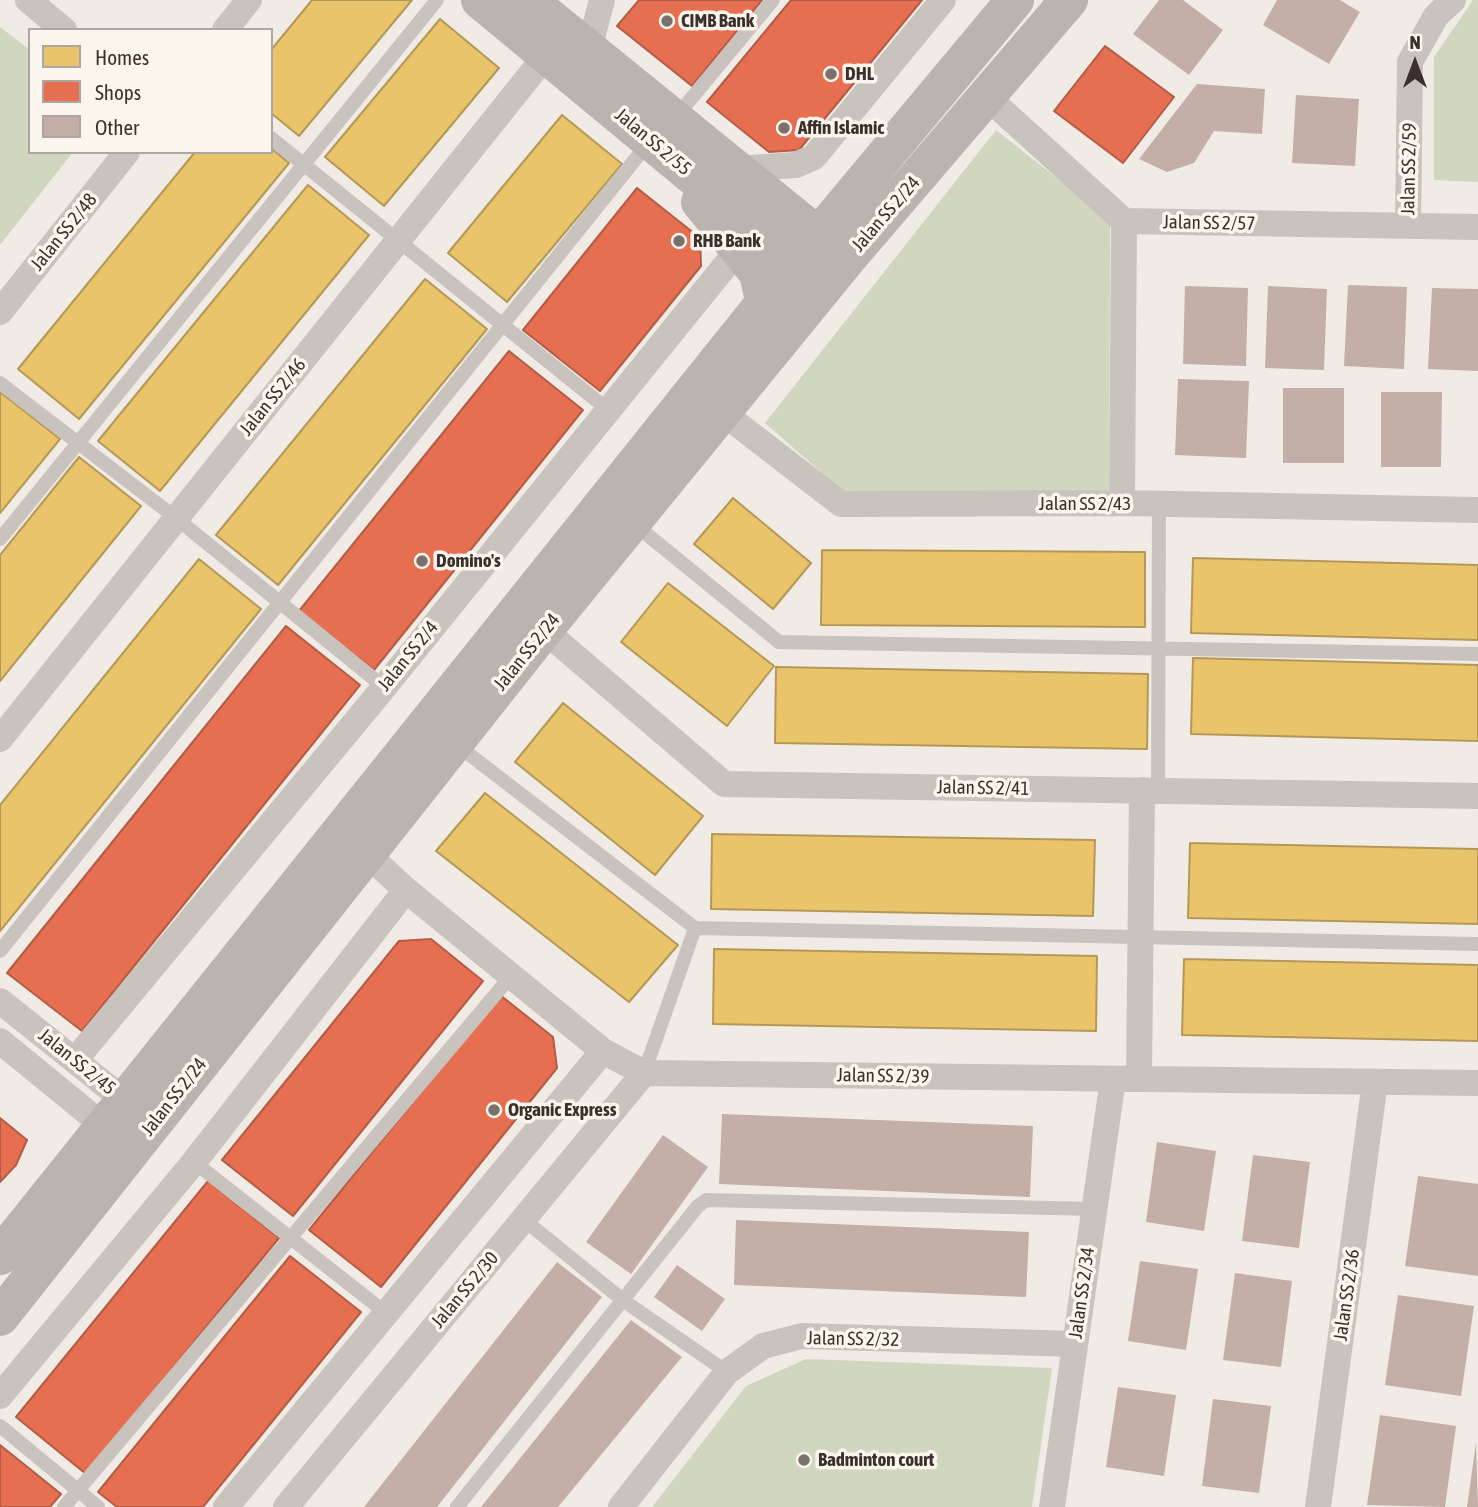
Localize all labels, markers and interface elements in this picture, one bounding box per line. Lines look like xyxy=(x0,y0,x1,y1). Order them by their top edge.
place label: CIMB Bank xyxy=(681,10,754,32)
marker: CIMB Bank xyxy=(659,13,675,29)
legend xyxy=(28,28,273,154)
north arrow xyxy=(1380,28,1450,98)
text: N xyxy=(1409,31,1421,53)
text: Homes xyxy=(95,45,149,69)
place label: DHL xyxy=(845,63,874,85)
marker: DHL xyxy=(823,66,839,82)
text: Shops xyxy=(95,80,141,104)
street label: Jalan SS 2/55 xyxy=(610,104,696,180)
text: Other xyxy=(95,115,139,139)
place label: Affin Islamic xyxy=(798,117,884,139)
marker: Affin Islamic xyxy=(776,120,792,136)
street label: Jalan SS 2/59 xyxy=(1397,123,1421,215)
street label: Jalan SS 2/24 xyxy=(847,172,925,256)
street label: Jalan SS 2/48 xyxy=(26,189,102,275)
street label: Jalan SS 2/57 xyxy=(1163,211,1255,235)
place label: RHB Bank xyxy=(693,230,761,252)
marker: RHB Bank xyxy=(671,233,687,249)
street label: Jalan SS 2/46 xyxy=(235,354,311,440)
street label: Jalan SS 2/43 xyxy=(1039,493,1131,515)
place label: Domino's xyxy=(436,550,501,572)
marker: Domino's xyxy=(414,553,430,569)
street label: Jalan SS 2/24 xyxy=(489,609,565,695)
street label: Jalan SS 2/4 xyxy=(373,616,443,696)
street label: Jalan SS 2/41 xyxy=(937,776,1029,800)
street label: Jalan SS 2/45 xyxy=(34,1024,120,1100)
street label: Jalan SS 2/24 xyxy=(137,1054,211,1140)
street label: Jalan SS 2/39 xyxy=(837,1064,929,1088)
place label: Organic Express xyxy=(508,1099,616,1121)
marker: Organic Express xyxy=(486,1102,502,1118)
street label: Jalan SS 2/34 xyxy=(1064,1246,1100,1340)
street label: Jalan SS 2/30 xyxy=(427,1247,503,1333)
street label: Jalan SS 2/36 xyxy=(1329,1248,1365,1342)
street label: Jalan SS 2/32 xyxy=(807,1327,899,1351)
place label: Badminton court xyxy=(818,1449,934,1471)
marker: Badminton court xyxy=(796,1452,812,1468)

